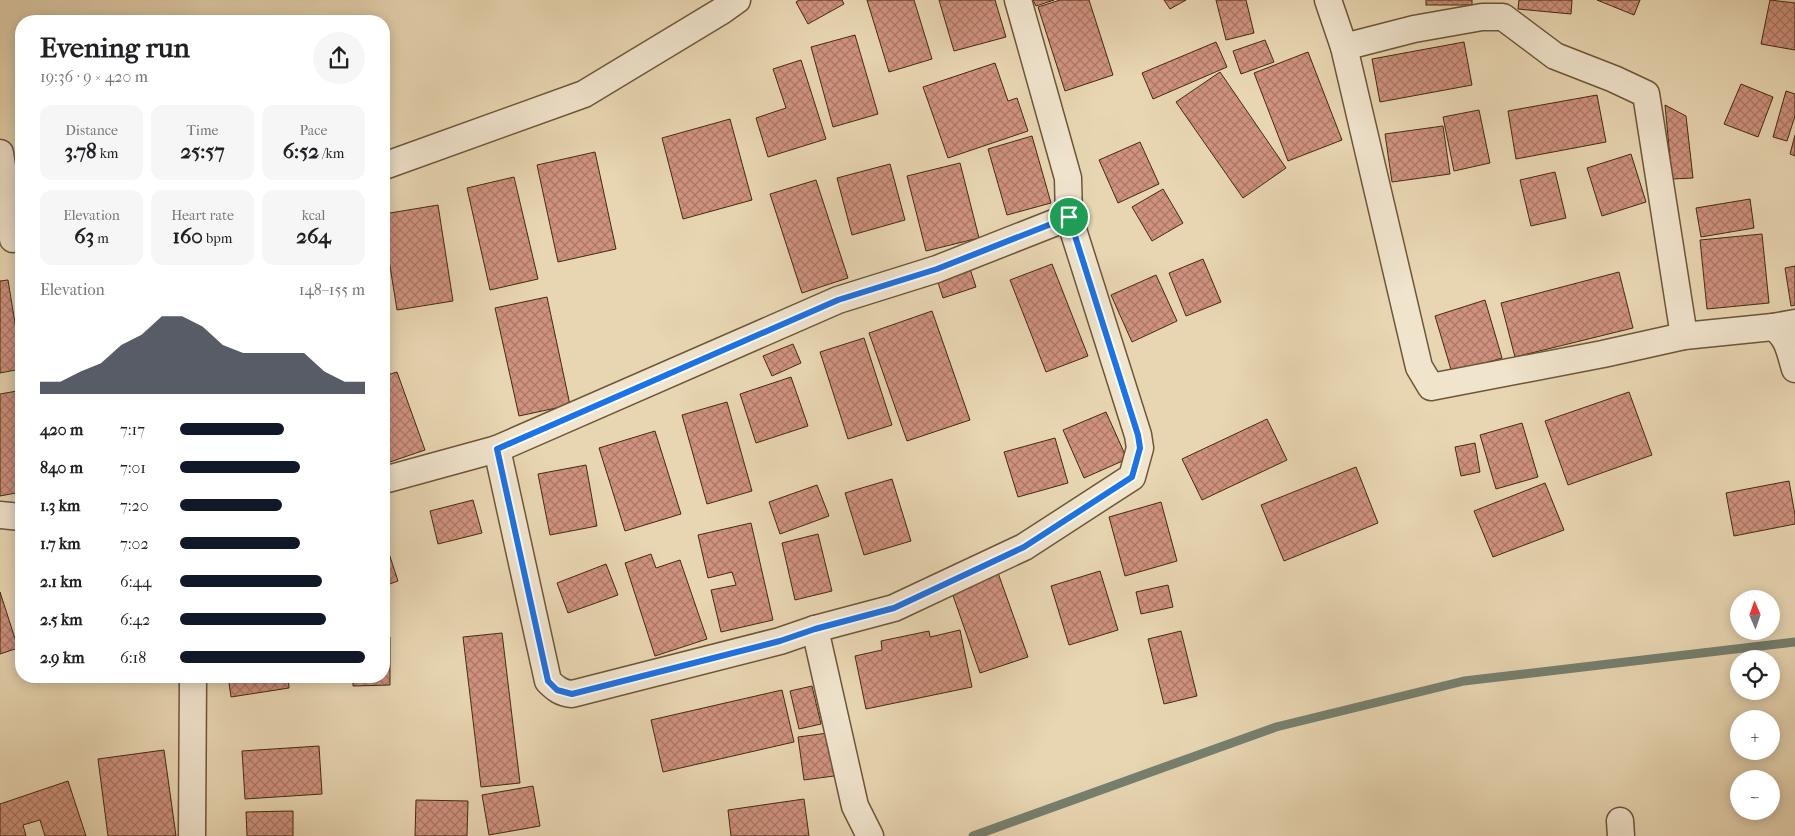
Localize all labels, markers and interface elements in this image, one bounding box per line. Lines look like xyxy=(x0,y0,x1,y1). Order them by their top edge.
text: Evening run xyxy=(40,31,190,64)
button: share xyxy=(313,32,365,84)
text: 19:36 · 9 × 420 m xyxy=(40,67,148,86)
text: Distance xyxy=(65,122,118,139)
text: Time xyxy=(187,122,218,139)
text: Pace xyxy=(300,122,327,139)
text: 3.78 xyxy=(64,139,97,163)
text: 25:57 xyxy=(180,139,225,163)
text: 6:52 xyxy=(283,139,319,163)
text: km xyxy=(97,145,119,162)
text: /km xyxy=(319,145,344,162)
pin xyxy=(1048,196,1090,238)
icon: arrive xyxy=(1055,203,1083,231)
text: Elevation xyxy=(63,207,120,224)
text: Heart rate xyxy=(171,207,234,224)
text: kcal xyxy=(302,207,325,224)
text: 63 xyxy=(74,224,94,248)
text: 160 xyxy=(173,224,203,248)
text: 264 xyxy=(296,224,331,248)
text: m xyxy=(94,230,109,247)
text: bpm xyxy=(203,230,232,247)
text: Elevation xyxy=(40,280,105,299)
text: 148–155 m xyxy=(299,280,365,299)
text: 420 m xyxy=(40,420,83,439)
text: 7:17 xyxy=(120,420,145,439)
text: 840 m xyxy=(40,458,83,477)
text: 7:01 xyxy=(120,458,146,477)
text: 1.3 km xyxy=(40,496,80,515)
text: 7:20 xyxy=(120,496,149,515)
text: 1.7 km xyxy=(40,534,81,553)
text: 7:02 xyxy=(120,534,149,553)
text: 2.1 km xyxy=(40,572,82,591)
text: 6:44 xyxy=(120,572,152,591)
north arrow xyxy=(1730,590,1780,640)
map controls xyxy=(1730,590,1780,820)
text: 2.5 km xyxy=(40,610,83,629)
text: 6:42 xyxy=(120,610,150,629)
text: 2.9 km xyxy=(40,648,84,667)
text: 6:18 xyxy=(120,648,146,667)
button: locate xyxy=(1730,650,1780,700)
button: + xyxy=(1730,710,1780,760)
button: − xyxy=(1730,770,1780,820)

